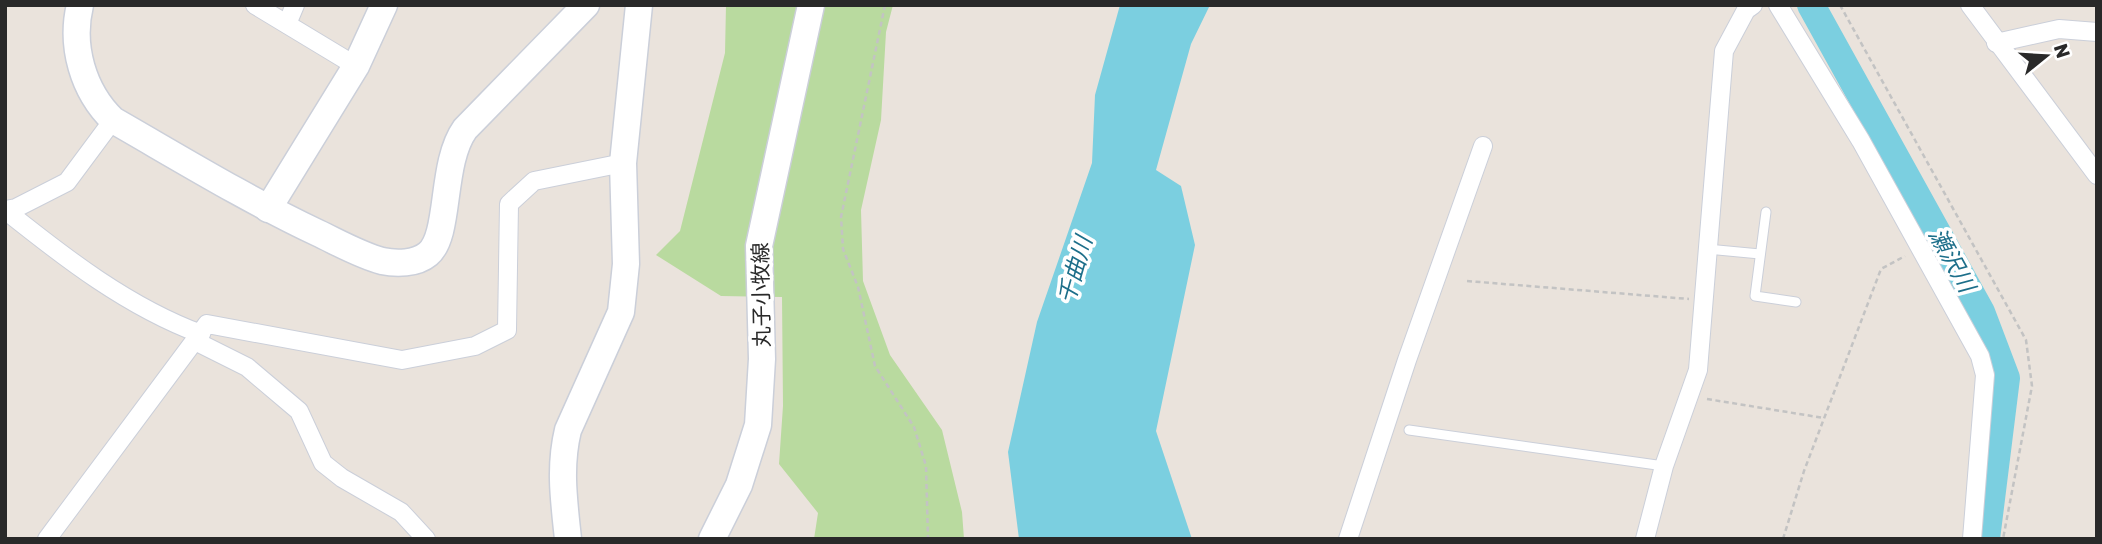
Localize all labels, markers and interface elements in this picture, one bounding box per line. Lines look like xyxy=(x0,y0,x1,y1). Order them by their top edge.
north arrow xyxy=(2011,21,2081,91)
text: N xyxy=(2049,41,2075,61)
water label: 瀬沢川 xyxy=(1923,223,1982,300)
water label: 千曲川 xyxy=(1052,230,1099,307)
street label: 丸子小牧線 xyxy=(748,242,774,348)

